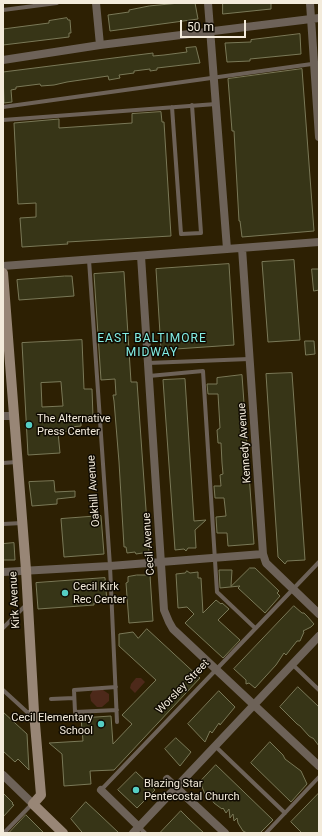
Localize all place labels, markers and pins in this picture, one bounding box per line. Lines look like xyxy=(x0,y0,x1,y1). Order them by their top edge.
place label: The Alternative Press Center xyxy=(37,412,111,438)
marker: The Alternative Press Center xyxy=(24,420,34,430)
place label: Cecil Kirk Rec Center xyxy=(73,580,126,606)
marker: Cecil Kirk Rec Center xyxy=(60,588,70,598)
place label: Cecil Elementary School xyxy=(11,711,93,737)
marker: Cecil Elementary School xyxy=(96,719,106,729)
place label: Blazing Star Pentecostal Church xyxy=(144,777,240,803)
marker: Blazing Star Pentecostal Church xyxy=(131,785,141,795)

